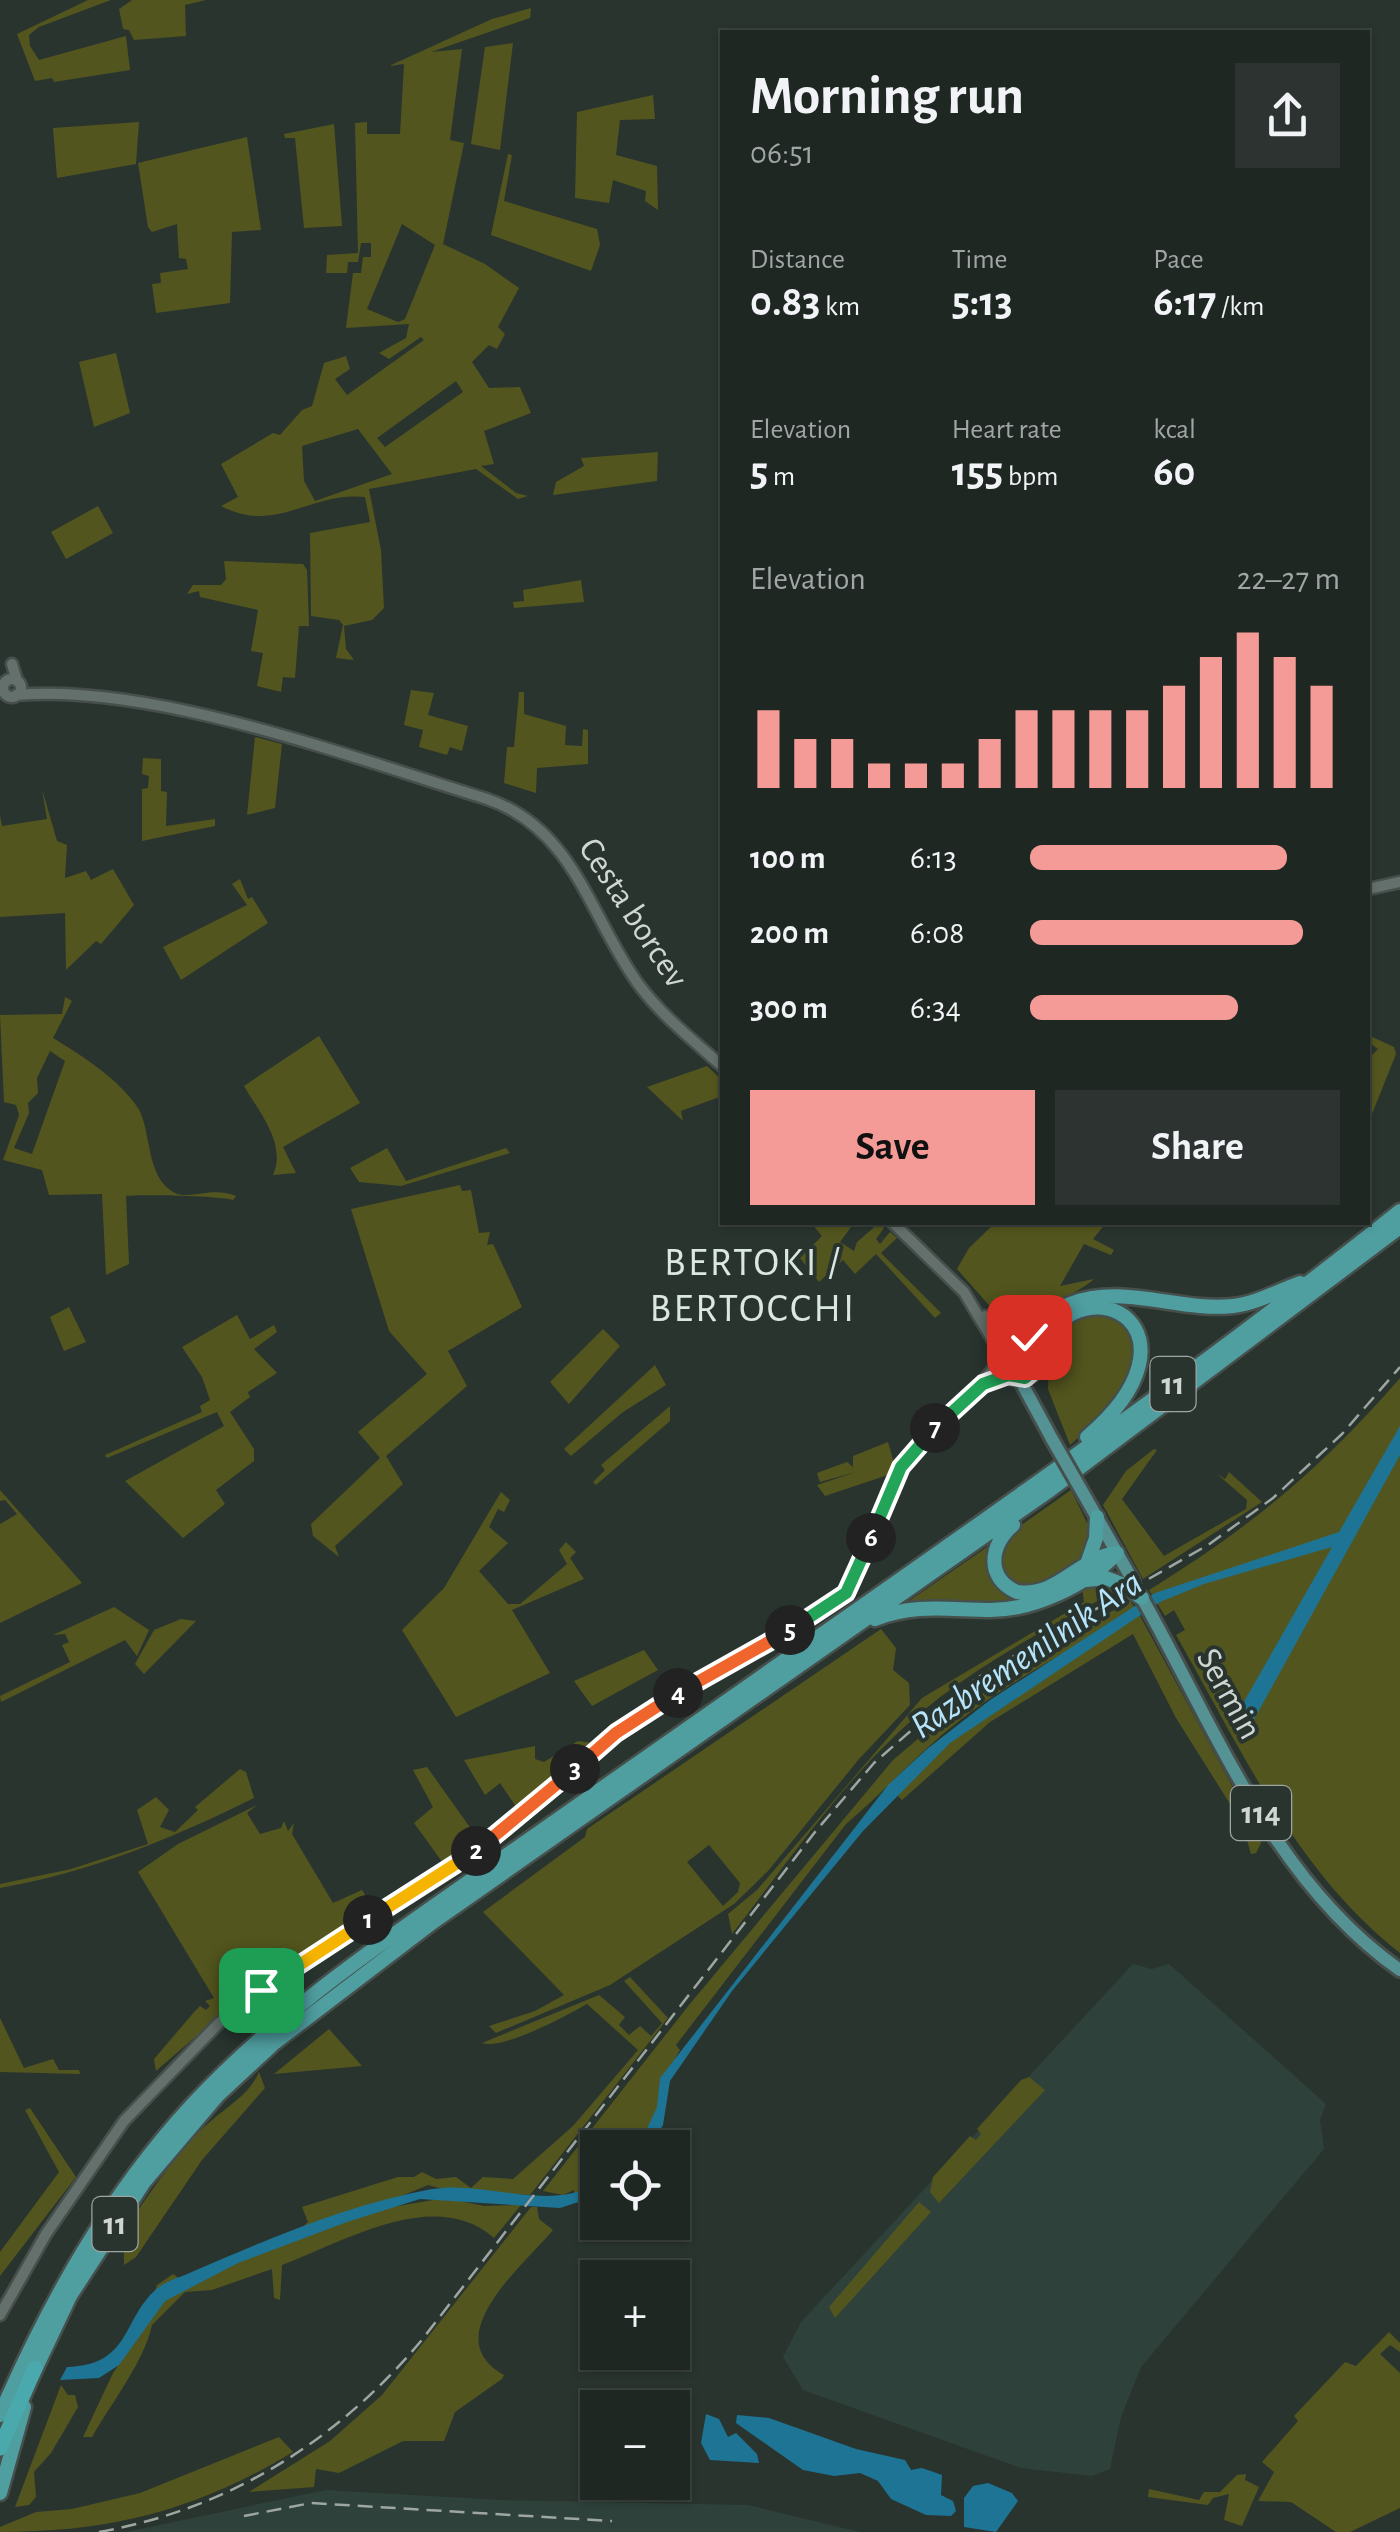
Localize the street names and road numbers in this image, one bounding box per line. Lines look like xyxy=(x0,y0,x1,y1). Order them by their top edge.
street label: Cesta borcev xyxy=(572,832,694,994)
road number: 11 xyxy=(1150,1357,1196,1411)
street label: Sermin xyxy=(1190,1643,1268,1745)
road number: 114 xyxy=(1231,1786,1291,1840)
road number: 11 xyxy=(92,2197,138,2251)

